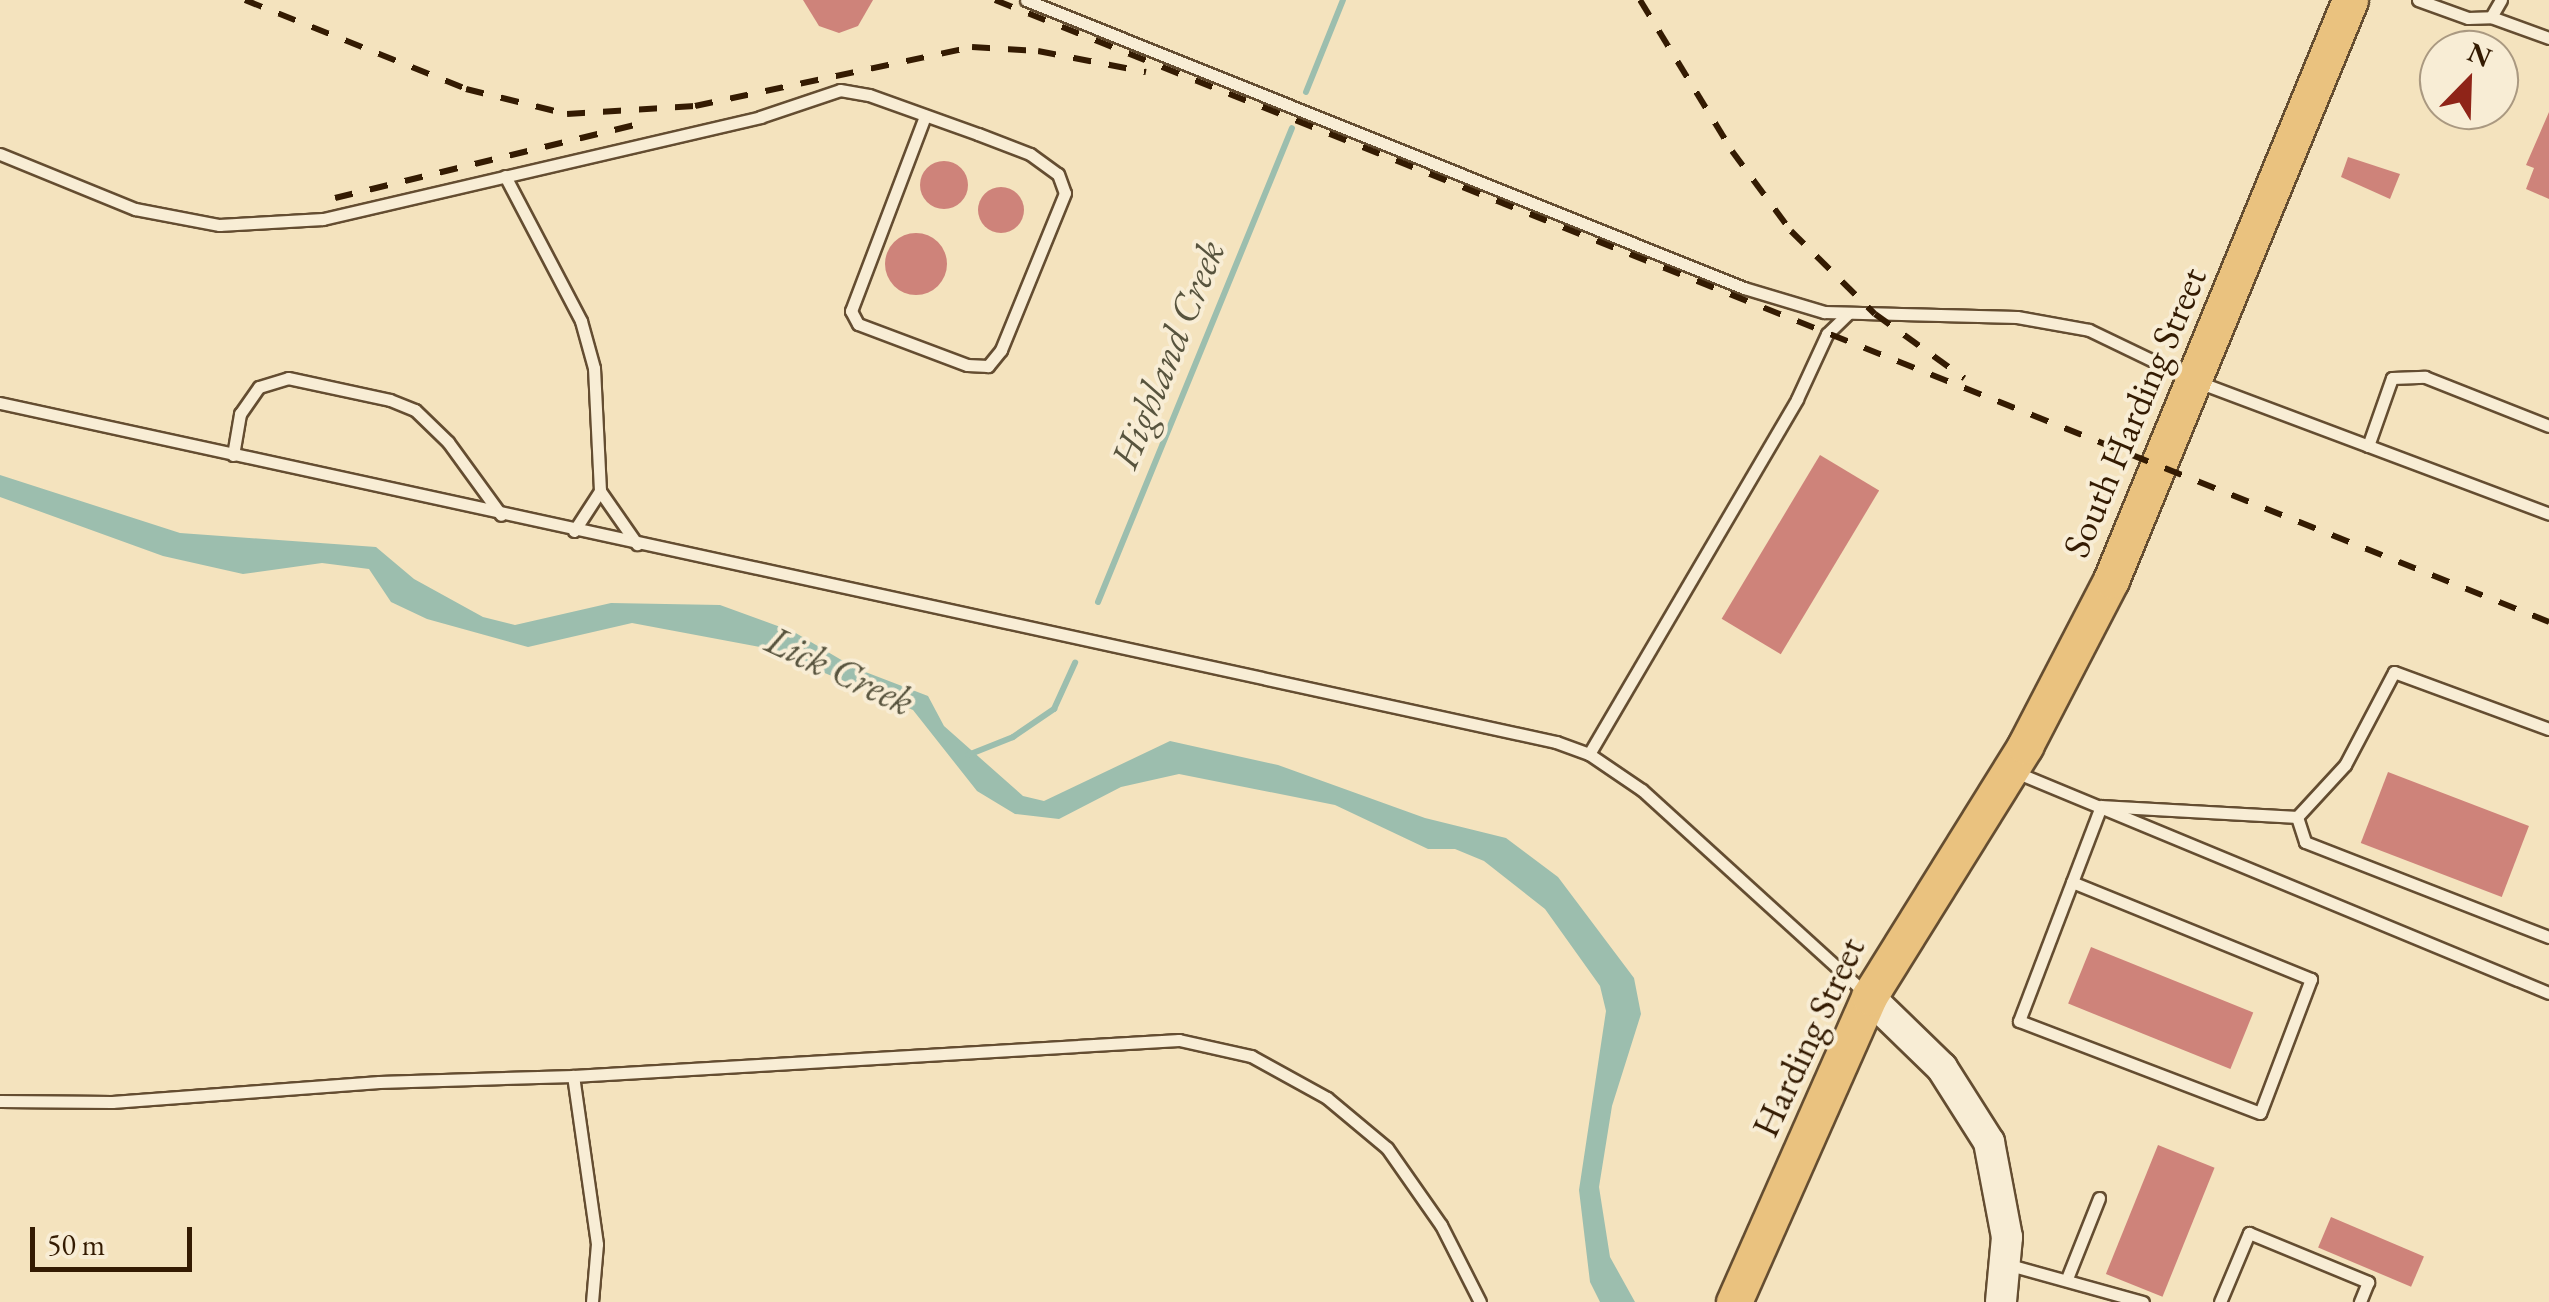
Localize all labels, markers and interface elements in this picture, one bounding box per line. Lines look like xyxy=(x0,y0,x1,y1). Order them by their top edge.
north arrow xyxy=(2419,30,2519,130)
text: N xyxy=(2462,33,2497,75)
water label: Highland Creek xyxy=(1100,233,1234,475)
street label: South Harding Street xyxy=(2052,260,2216,564)
water label: Lick Creek xyxy=(759,615,921,725)
street label: Harding Street xyxy=(1742,930,1874,1144)
scale bar xyxy=(35,1207,198,1269)
text: 50 m xyxy=(47,1225,105,1264)

